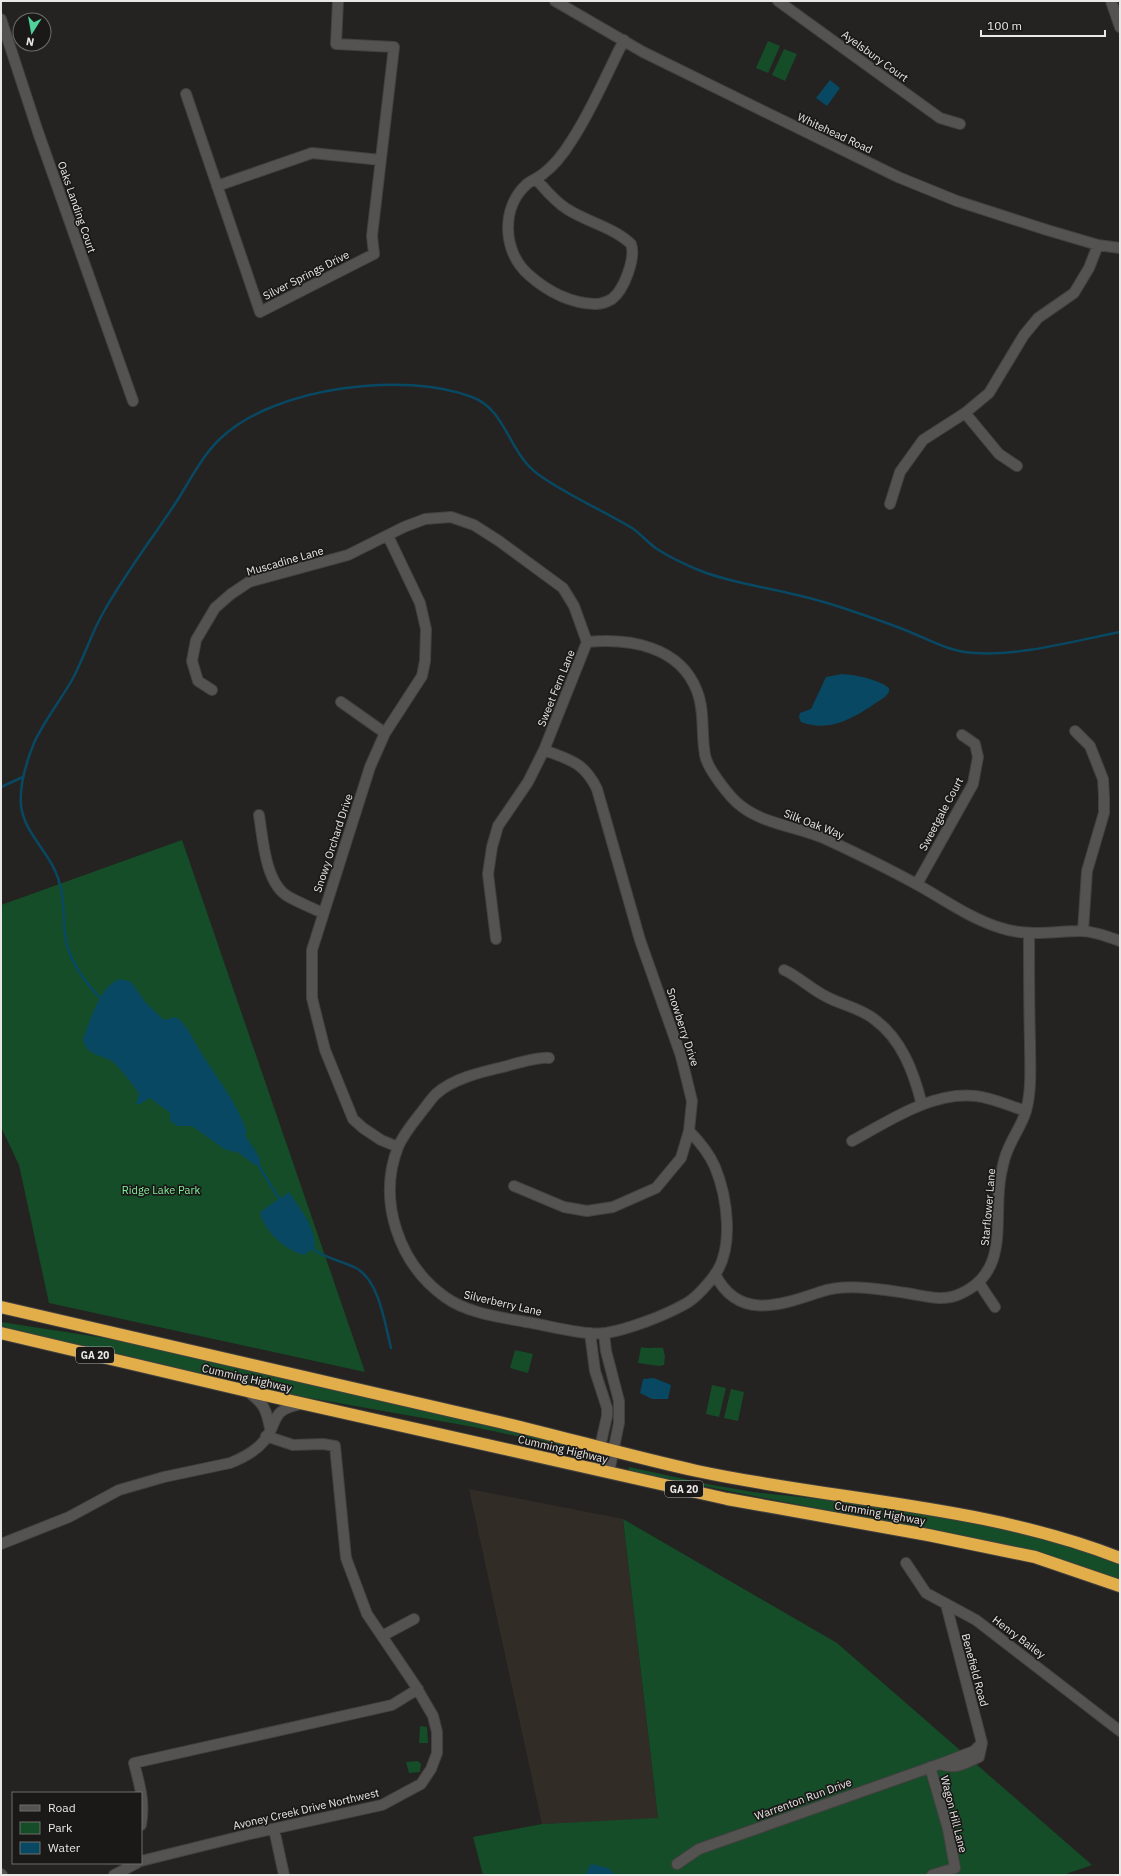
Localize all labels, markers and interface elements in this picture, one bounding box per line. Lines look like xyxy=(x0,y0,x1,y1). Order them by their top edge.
north arrow xyxy=(12,12,52,52)
scale bar xyxy=(981,12,1105,38)
text: 100 m xyxy=(987,18,1022,33)
street label: Ayelsbury Court xyxy=(839,27,911,85)
text: N xyxy=(25,34,35,49)
street label: Whitehead Road xyxy=(795,110,875,156)
street label: Oaks Landing Court xyxy=(55,159,99,255)
street label: Silver Springs Drive xyxy=(260,247,352,303)
street label: Muscadine Lane xyxy=(245,543,325,579)
street label: Sweet Fern Lane xyxy=(534,647,578,729)
street label: Sweetgale Court xyxy=(916,775,966,853)
street label: Snowy Orchard Drive xyxy=(310,792,356,894)
street label: Silk Oak Way xyxy=(782,806,847,842)
street label: Snowberry Drive xyxy=(664,986,702,1068)
street label: Starflower Lane xyxy=(978,1168,998,1246)
park label: Ridge Lake Park xyxy=(122,1183,200,1197)
street label: Silverberry Lane xyxy=(463,1287,543,1319)
road number: GA 20 xyxy=(76,1347,114,1363)
street label: Cumming Highway xyxy=(201,1361,294,1395)
street label: Cumming Highway xyxy=(517,1432,610,1466)
road number: GA 20 xyxy=(665,1481,703,1497)
street label: Cumming Highway xyxy=(834,1498,927,1528)
street label: Henry Bailey xyxy=(990,1613,1049,1662)
street label: Benefield Road xyxy=(959,1632,991,1708)
street label: Wagon Hill Lane xyxy=(938,1774,970,1854)
street label: Warrenton Run Drive xyxy=(753,1775,853,1823)
street label: Avoney Creek Drive Northwest xyxy=(231,1785,381,1833)
legend xyxy=(12,1792,142,1864)
text: Road xyxy=(48,1800,76,1815)
text: Park xyxy=(48,1820,73,1835)
text: Water xyxy=(48,1840,81,1855)

